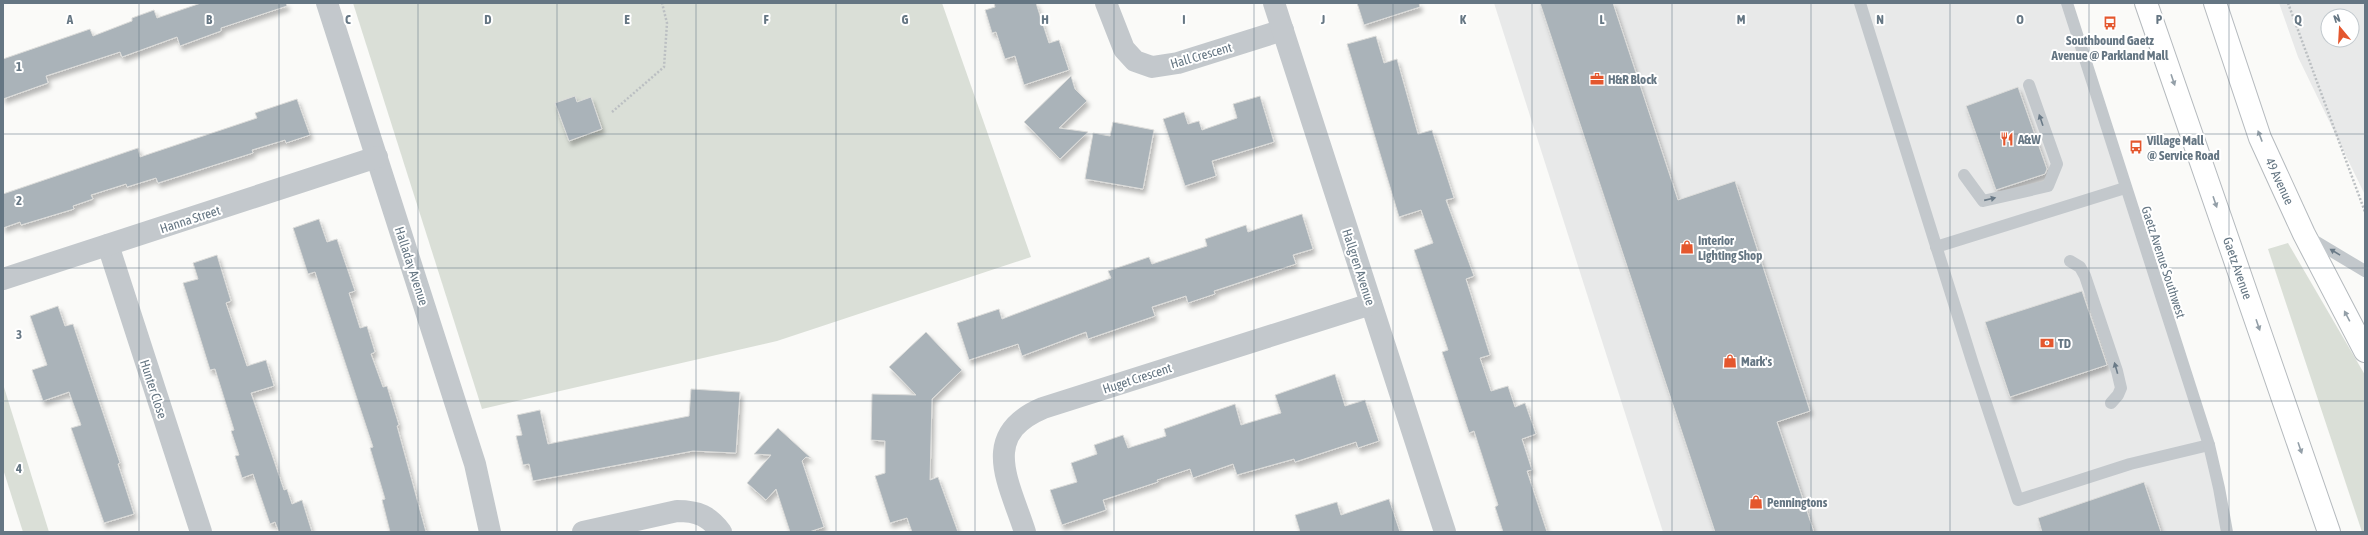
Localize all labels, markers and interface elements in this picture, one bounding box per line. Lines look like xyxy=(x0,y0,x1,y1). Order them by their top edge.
north arrow xyxy=(2320,8,2360,48)
text: A xyxy=(66,12,74,27)
text: B xyxy=(206,12,213,27)
text: C xyxy=(345,12,351,27)
text: D xyxy=(484,12,492,27)
text: E xyxy=(624,12,630,27)
text: F xyxy=(763,12,769,27)
text: G xyxy=(902,12,909,27)
text: H xyxy=(1041,12,1049,27)
text: I xyxy=(1182,12,1186,27)
text: J xyxy=(1320,12,1325,27)
text: K xyxy=(1460,12,1467,27)
text: L xyxy=(1599,12,1605,27)
text: M xyxy=(1737,12,1746,27)
text: N xyxy=(1876,12,1884,27)
text: O xyxy=(2016,12,2024,27)
text: P xyxy=(2156,12,2163,27)
text: Q xyxy=(2294,12,2302,27)
text: N xyxy=(2332,12,2342,25)
bus stop icon: Southbound Gaetz Avenue @ Parkland Mall xyxy=(2102,15,2118,31)
place label: Southbound Gaetz Avenue @ Parkland Mall xyxy=(2051,33,2169,63)
street label: Hall Crescent xyxy=(1169,39,1234,71)
text: 1 xyxy=(16,59,22,74)
office icon: H&R Block xyxy=(1589,71,1605,87)
place label: H&R Block xyxy=(1608,72,1657,87)
one-way arrow xyxy=(2170,74,2176,86)
one-way arrow xyxy=(2038,113,2044,125)
one-way arrow xyxy=(2256,130,2262,142)
restaurant icon: A&W xyxy=(1999,131,2015,147)
place label: A&W xyxy=(2017,132,2041,147)
place label: Village Mall @ Service Road xyxy=(2146,133,2220,163)
bus stop icon: Village Mall @ Service Road xyxy=(2128,139,2144,155)
street label: 49 Avenue xyxy=(2262,155,2297,207)
text: 2 xyxy=(16,193,22,208)
one-way arrow xyxy=(1984,196,1996,202)
one-way arrow xyxy=(2213,197,2219,209)
street label: Hanna Street xyxy=(158,203,222,236)
street label: Gaetz Avenue Southwest xyxy=(2138,204,2189,320)
street label: Halladay Avenue xyxy=(392,225,431,307)
street label: Hallgren Avenue xyxy=(1339,227,1378,307)
place label: Interior Lighting Shop xyxy=(1698,233,1762,263)
street label: Gaetz Avenue xyxy=(2220,235,2255,301)
shop icon: Interior Lighting Shop xyxy=(1679,239,1695,255)
one-way arrow xyxy=(2329,249,2341,256)
one-way arrow xyxy=(2344,310,2350,322)
one-way arrow xyxy=(2255,320,2261,332)
text: 3 xyxy=(16,327,22,342)
bank icon: TD xyxy=(2039,335,2055,351)
place label: TD xyxy=(2058,336,2071,351)
shop icon: Mark's xyxy=(1722,353,1738,369)
place label: Mark's xyxy=(1741,354,1772,369)
street label: Hunter Close xyxy=(137,358,170,421)
street label: Huget Crescent xyxy=(1101,360,1174,397)
one-way arrow xyxy=(2113,362,2119,374)
one-way arrow xyxy=(2298,442,2304,454)
text: 4 xyxy=(15,461,22,476)
shop icon: Penningtons xyxy=(1748,494,1764,510)
place label: Penningtons xyxy=(1767,495,1828,510)

